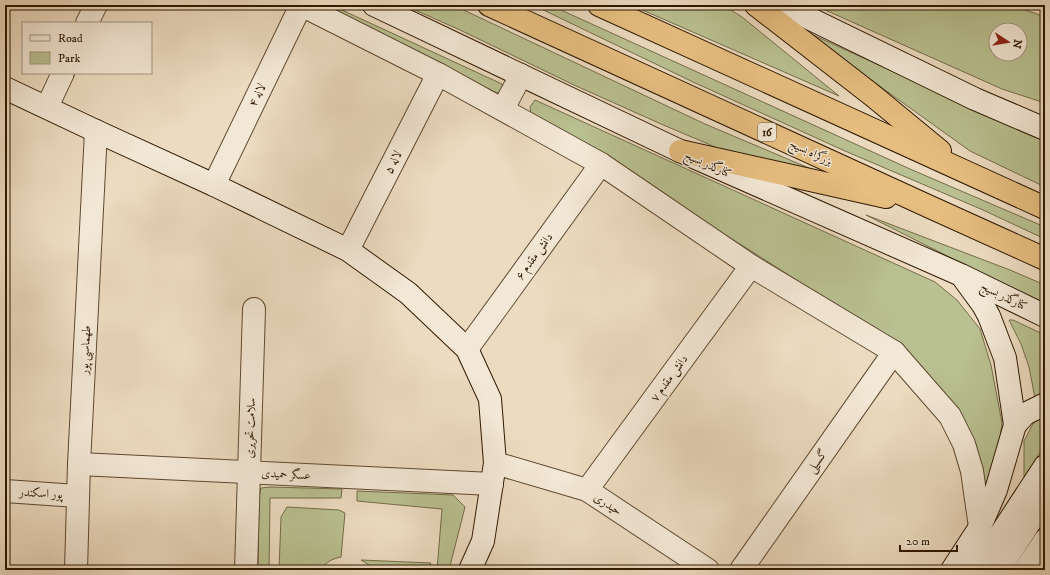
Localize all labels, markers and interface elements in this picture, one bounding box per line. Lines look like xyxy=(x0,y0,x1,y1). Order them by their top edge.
legend xyxy=(22,22,152,74)
north arrow xyxy=(988,22,1028,62)
text: Road xyxy=(58,31,83,46)
text: N xyxy=(1009,38,1025,50)
text: Park xyxy=(58,51,80,66)
street label: لاله ۴ xyxy=(245,81,270,109)
road number: 16 xyxy=(758,123,776,141)
street label: بزرگراه بسیج xyxy=(786,135,835,172)
street label: کنارگذر بسیج xyxy=(681,146,735,184)
street label: لاله ۵ xyxy=(381,148,406,176)
street label: دانش مقدم ۶ xyxy=(512,230,559,285)
street label: کنارگذر بسیج xyxy=(977,277,1031,317)
street label: طهماسبی پور xyxy=(77,325,96,376)
street label: دانش مقدم ۷ xyxy=(647,352,694,407)
street label: سلامت تحریری xyxy=(242,397,259,459)
street label: گسیلی xyxy=(804,446,832,477)
street label: عسگر حمیدی xyxy=(261,466,311,483)
street label: پور اسکندر xyxy=(18,485,64,503)
street label: حیدری xyxy=(591,490,625,519)
scale bar xyxy=(900,527,957,553)
text: 20 m xyxy=(906,534,930,549)

